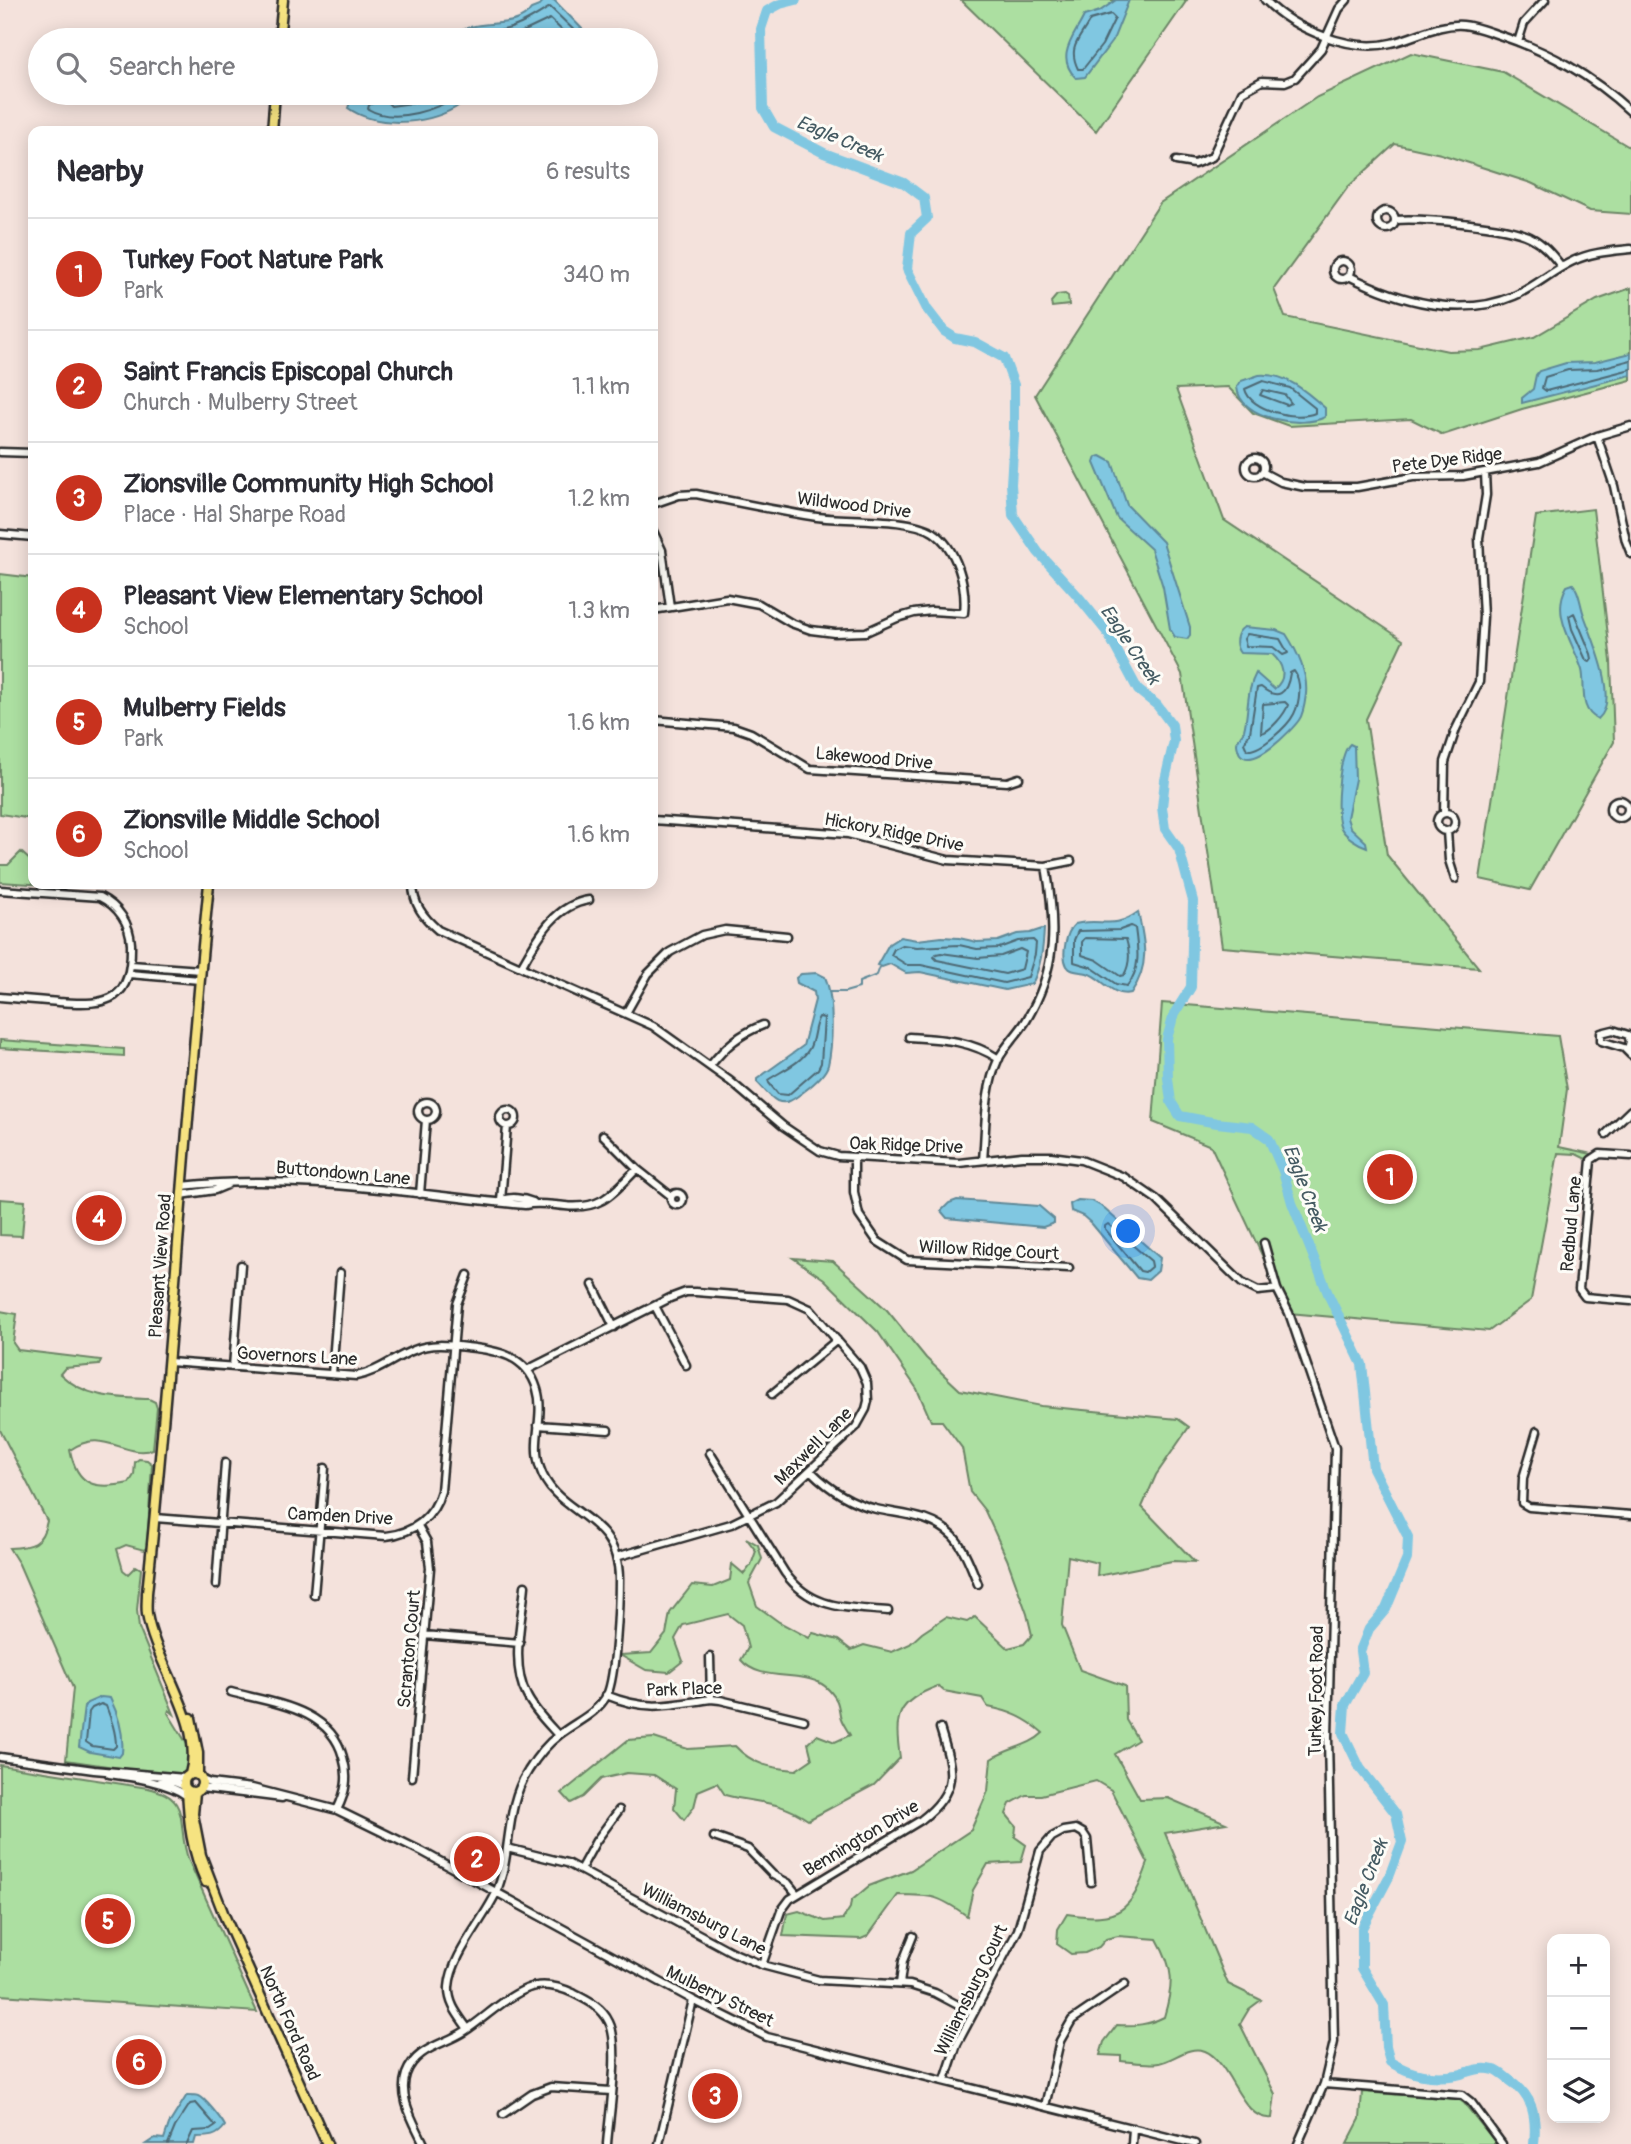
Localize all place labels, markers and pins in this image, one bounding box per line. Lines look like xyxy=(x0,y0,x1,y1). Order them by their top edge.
pin: 1 xyxy=(1367,1151,1413,1203)
pin: 4 xyxy=(76,1192,122,1244)
pin: 2 xyxy=(454,1833,500,1885)
pin: 5 xyxy=(85,1895,131,1947)
pin: 6 xyxy=(116,2036,162,2088)
pin: 3 xyxy=(692,2070,738,2122)

